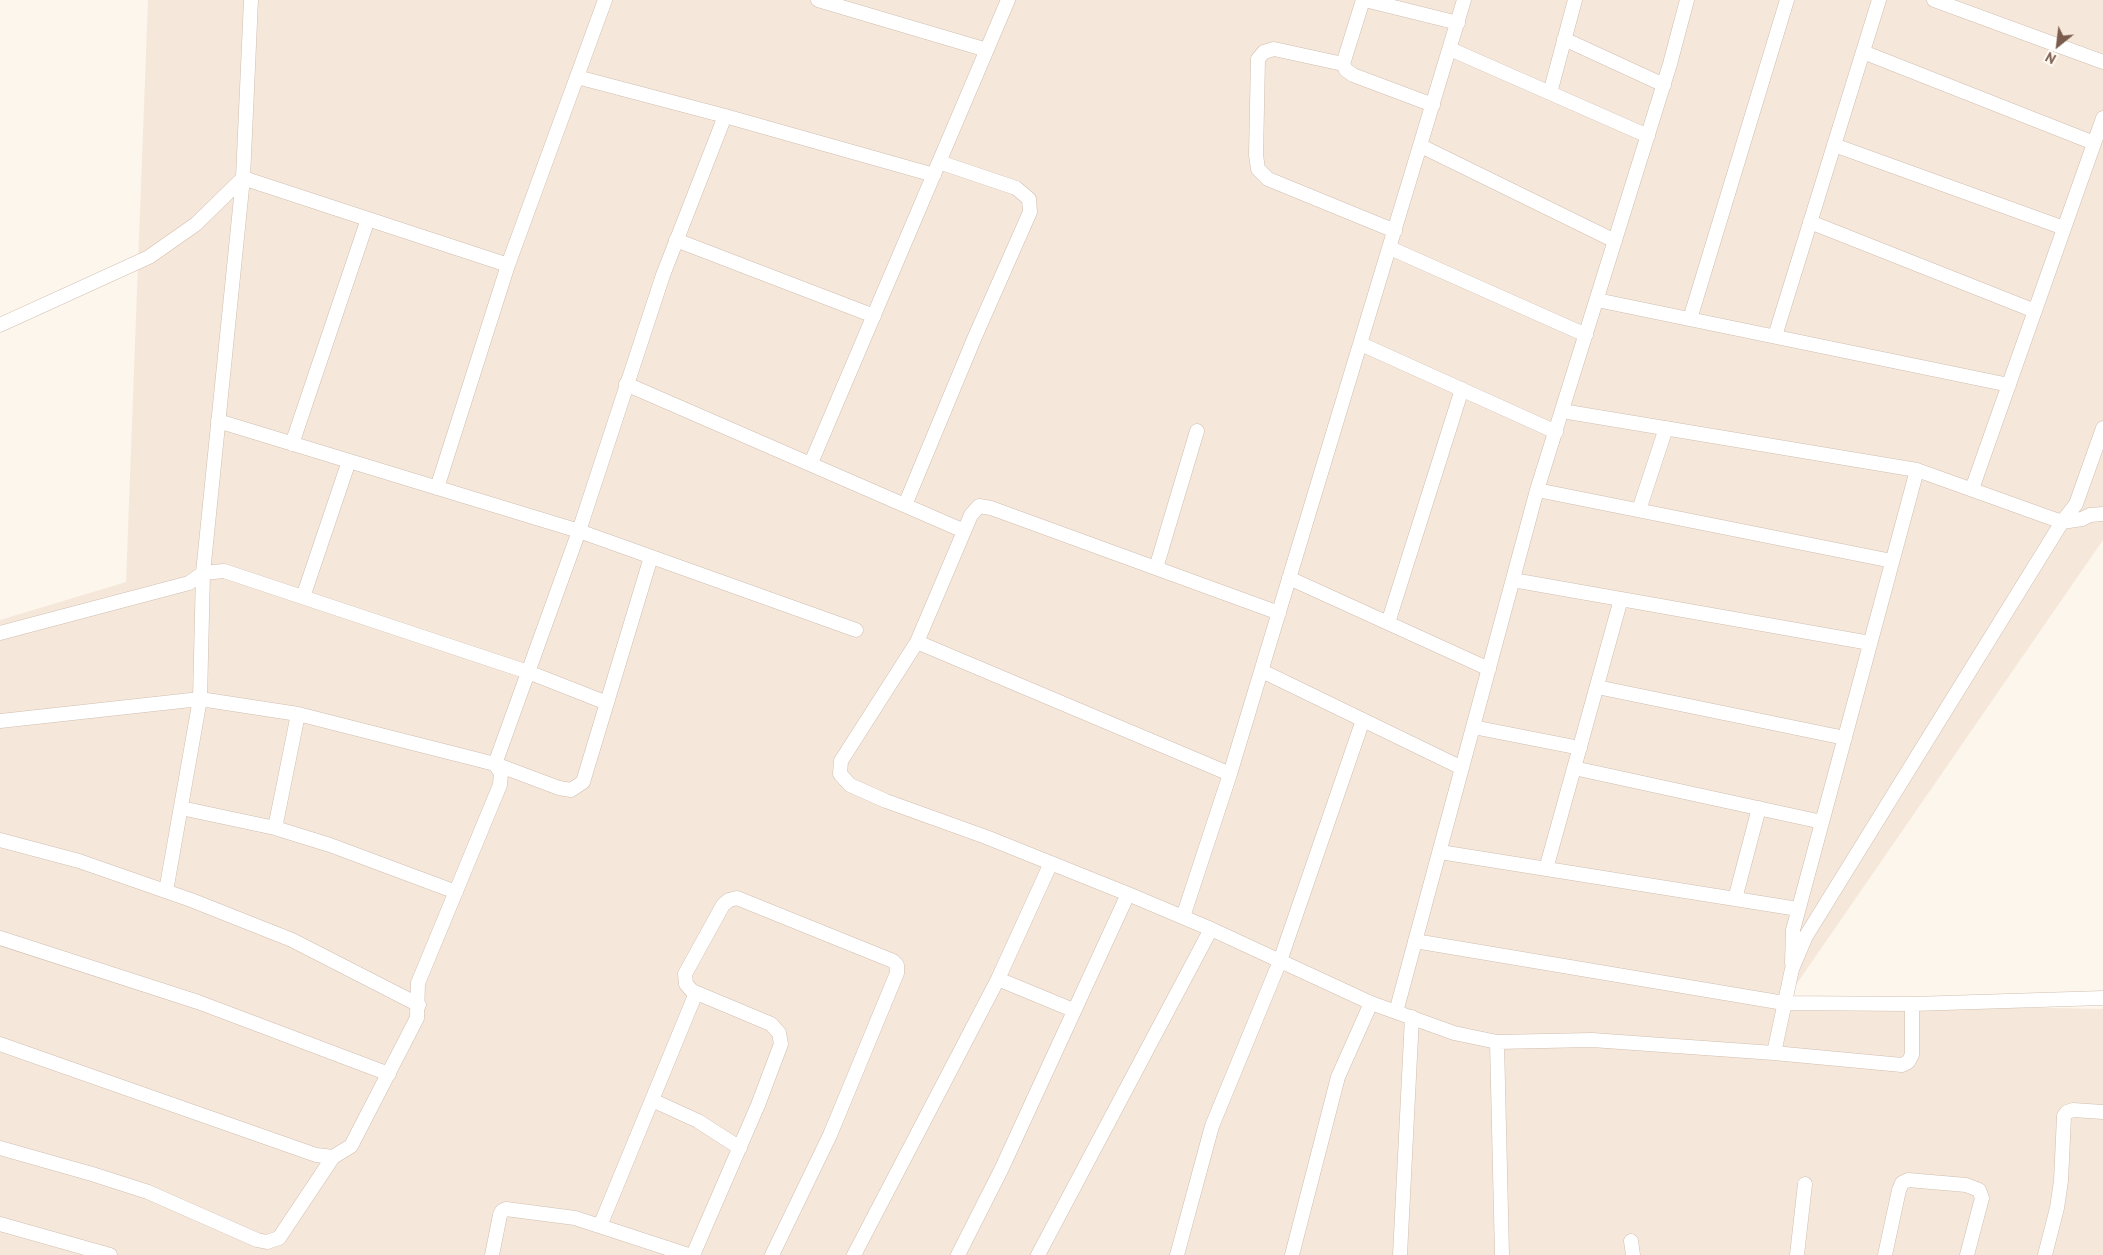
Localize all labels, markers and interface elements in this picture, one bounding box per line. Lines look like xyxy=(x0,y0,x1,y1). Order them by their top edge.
north arrow xyxy=(2033,20,2083,70)
text: N xyxy=(2042,48,2059,68)

